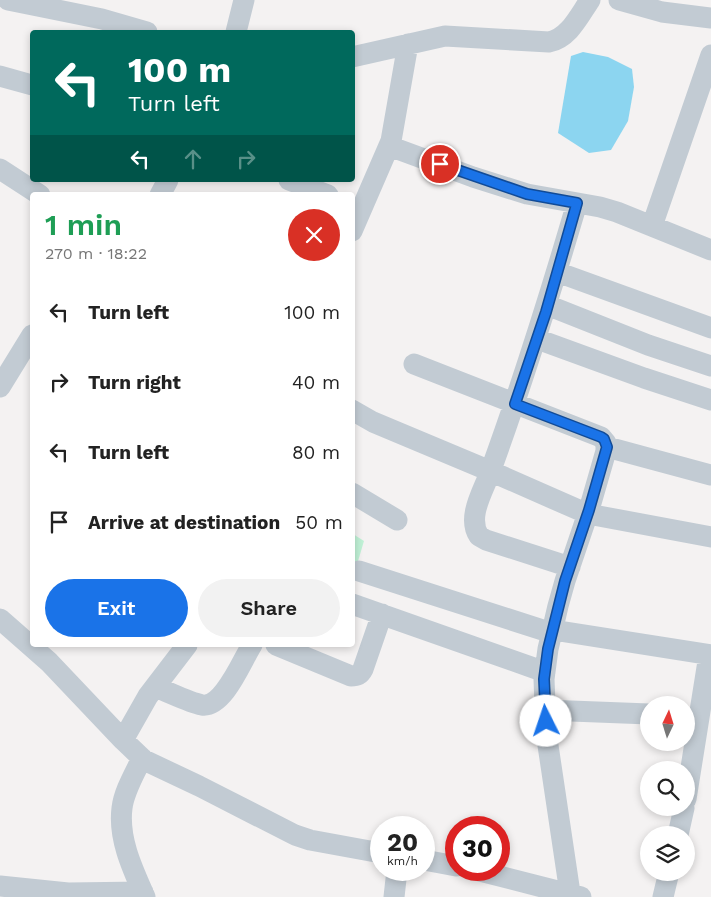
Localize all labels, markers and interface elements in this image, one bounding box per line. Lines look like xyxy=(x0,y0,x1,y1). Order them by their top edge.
text: 100 m xyxy=(128,49,231,91)
icon: left xyxy=(45,50,110,115)
text: Turn left xyxy=(128,91,220,116)
pin xyxy=(419,143,461,185)
icon: left xyxy=(126,145,154,173)
icon: ahead xyxy=(179,145,207,173)
icon: right xyxy=(232,145,260,173)
icon: arrive xyxy=(426,150,454,178)
text: 1 min xyxy=(45,207,122,242)
button: close xyxy=(288,209,340,261)
text: 270 m · 18:22 xyxy=(45,244,147,263)
icon: left xyxy=(45,298,73,326)
text: Turn left xyxy=(88,301,169,324)
text: 100 m xyxy=(284,301,340,324)
icon: right xyxy=(45,368,73,396)
text: Turn right xyxy=(88,371,181,394)
text: 40 m xyxy=(292,371,340,394)
icon: left xyxy=(45,438,73,466)
text: Turn left xyxy=(88,441,169,464)
text: 80 m xyxy=(292,441,340,464)
icon: arrive xyxy=(45,508,73,536)
text: Arrive at destination xyxy=(88,511,280,534)
text: 50 m xyxy=(295,511,343,534)
button: Exit xyxy=(45,579,188,637)
button: Share xyxy=(198,579,340,637)
position arrow xyxy=(519,694,571,746)
north arrow xyxy=(640,696,695,751)
map controls xyxy=(640,696,695,881)
button: search xyxy=(640,761,695,816)
speed limit sign: 30 xyxy=(445,816,510,881)
button: layers xyxy=(640,826,695,881)
text: 20 xyxy=(387,828,418,857)
text: km/h xyxy=(387,854,418,868)

